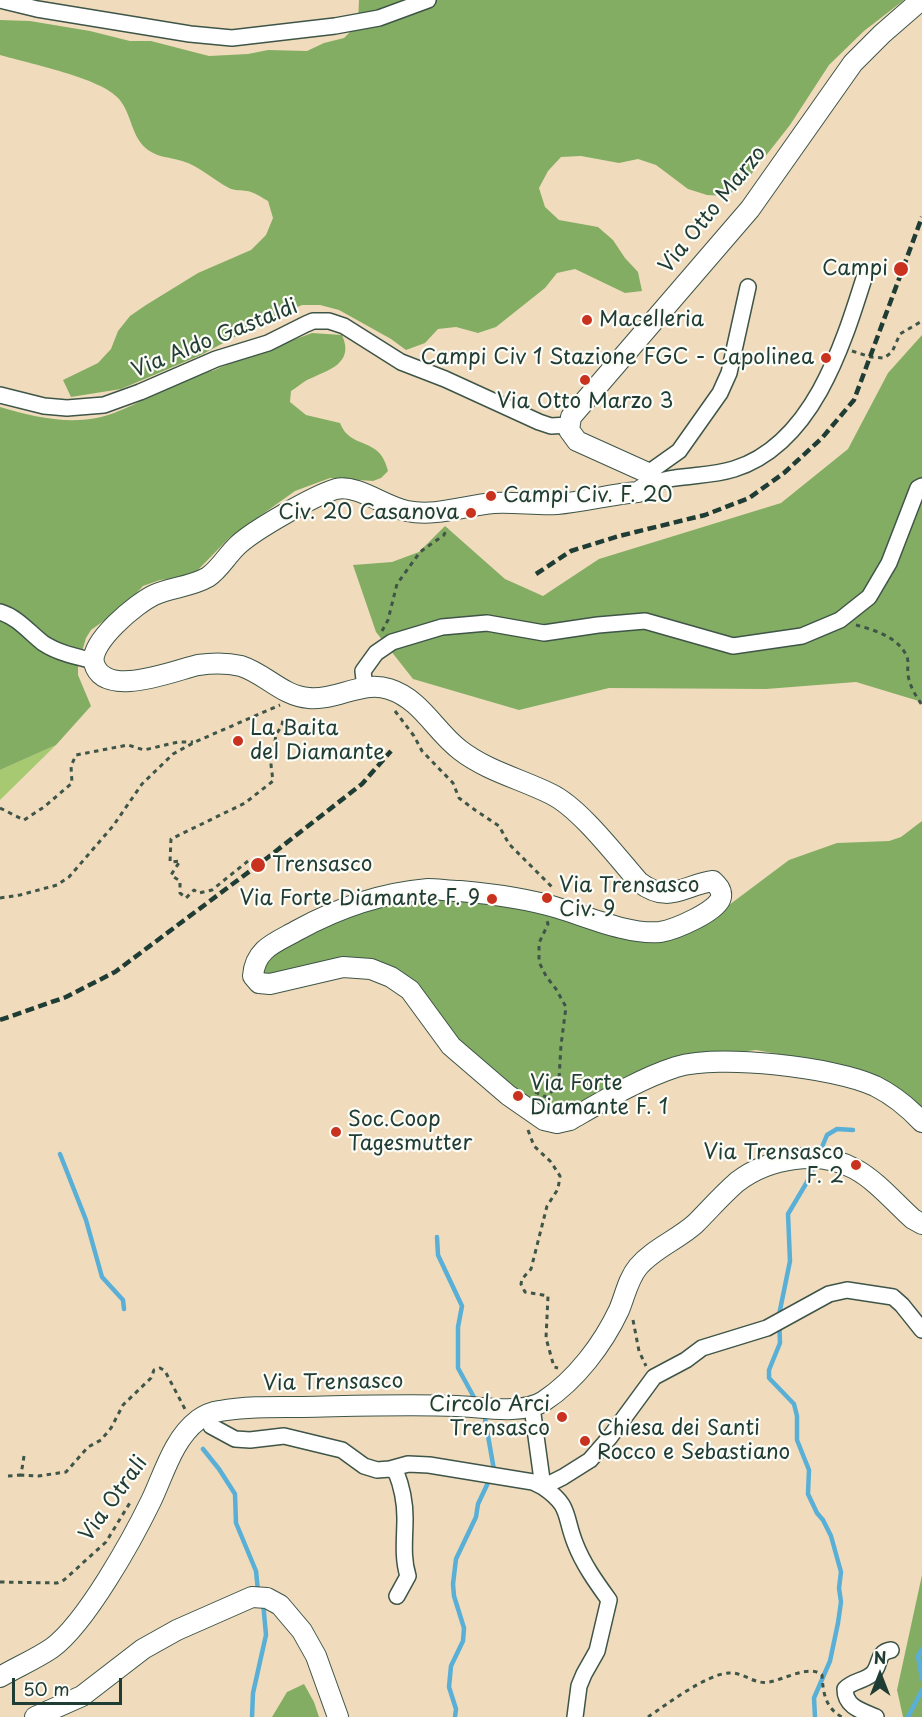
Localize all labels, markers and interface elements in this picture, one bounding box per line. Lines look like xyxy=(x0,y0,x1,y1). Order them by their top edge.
street label: Via Otto Marzo xyxy=(654,141,772,279)
place label: Campi xyxy=(822,256,888,282)
marker: Campi xyxy=(892,260,910,278)
street label: Via Aldo Gastaldi xyxy=(128,294,302,384)
place label: Macelleria xyxy=(599,307,704,333)
marker: Macelleria xyxy=(580,313,594,327)
place label: Campi Civ 1 Stazione FGC - Capolinea xyxy=(421,345,814,371)
marker: Campi Civ 1 Stazione FGC - Capolinea xyxy=(819,351,833,365)
marker: Via Otto Marzo 3 xyxy=(578,373,592,387)
place label: Via Otto Marzo 3 xyxy=(497,389,673,415)
place label: Campi Civ. F. 20 xyxy=(503,483,673,509)
marker: Campi Civ. F. 20 xyxy=(484,489,498,503)
place label: Civ. 20 Casanova xyxy=(278,500,459,526)
marker: Civ. 20 Casanova xyxy=(464,506,478,520)
place label: La Baita del Diamante xyxy=(250,716,385,766)
marker: La Baita del Diamante xyxy=(231,734,245,748)
place label: Trensasco xyxy=(272,852,372,878)
marker: Trensasco xyxy=(249,856,267,874)
place label: Via Trensasco Civ. 9 xyxy=(559,873,699,923)
place label: Via Forte Diamante F. 9 xyxy=(240,886,480,912)
marker: Via Trensasco Civ. 9 xyxy=(540,891,554,905)
marker: Via Forte Diamante F. 9 xyxy=(485,892,499,906)
place label: Via Forte Diamante F. 1 xyxy=(530,1071,668,1121)
marker: Via Forte Diamante F. 1 xyxy=(511,1089,525,1103)
place label: Soc.Coop Tagesmutter xyxy=(348,1107,472,1157)
marker: Soc.Coop Tagesmutter xyxy=(329,1125,343,1139)
place label: Via Trensasco F. 2 xyxy=(704,1140,844,1190)
marker: Via Trensasco F. 2 xyxy=(849,1158,863,1172)
street label: Via Trensasco xyxy=(263,1369,403,1397)
place label: Circolo Arci Trensasco xyxy=(429,1392,550,1442)
marker: Circolo Arci Trensasco xyxy=(555,1410,569,1424)
place label: Chiesa dei Santi Rocco e Sebastiano xyxy=(597,1416,790,1466)
marker: Chiesa dei Santi Rocco e Sebastiano xyxy=(578,1434,592,1448)
street label: Via Otrali xyxy=(75,1451,153,1547)
north arrow xyxy=(850,1645,910,1705)
text: N xyxy=(874,1645,886,1669)
scale bar xyxy=(15,1666,124,1704)
text: 50 m xyxy=(23,1675,70,1702)

